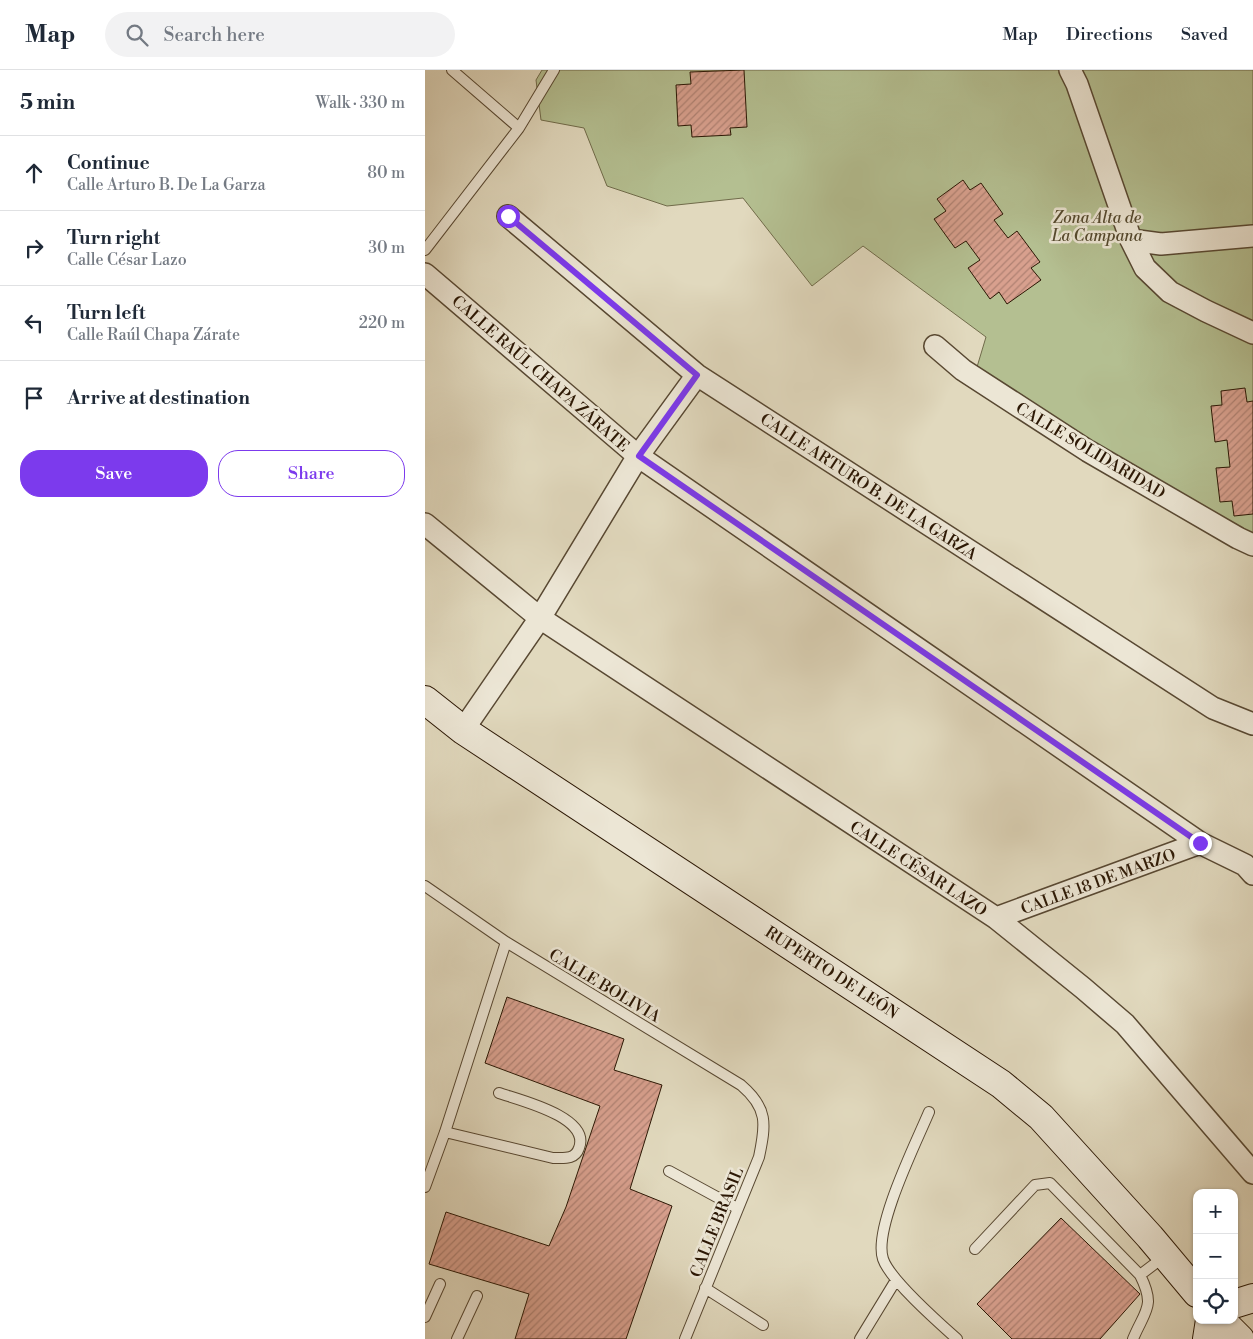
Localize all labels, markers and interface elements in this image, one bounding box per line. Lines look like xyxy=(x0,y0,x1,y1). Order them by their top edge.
search box xyxy=(105,12,455,57)
text: Map xyxy=(25,20,75,50)
icon: search xyxy=(123,21,151,49)
text: Search here xyxy=(163,23,265,47)
text: Map xyxy=(1002,23,1038,46)
text: Directions xyxy=(1066,23,1153,46)
text: Saved xyxy=(1181,23,1228,46)
text: 5 min xyxy=(20,90,75,116)
text: Walk · 330 m xyxy=(315,93,405,113)
text: Continue xyxy=(67,151,150,175)
icon: ahead xyxy=(20,159,48,187)
text: 80 m xyxy=(367,163,405,183)
text: Calle Arturo B. De La Garza xyxy=(67,175,266,195)
route start xyxy=(497,205,520,228)
park label: Zona Alta de La Campana xyxy=(1051,208,1142,246)
text: Turn right xyxy=(67,226,160,250)
icon: right xyxy=(20,234,48,262)
text: 30 m xyxy=(368,238,405,258)
text: Calle César Lazo xyxy=(67,250,187,270)
street label: CALLE RAÚL CHAPA ZÁRATE xyxy=(448,290,634,456)
text: Turn left xyxy=(67,301,146,325)
icon: left xyxy=(20,309,48,337)
text: 220 m xyxy=(359,313,405,333)
text: Calle Raúl Chapa Zárate xyxy=(67,325,240,345)
icon: arrive xyxy=(20,384,48,412)
text: Arrive at destination xyxy=(67,386,250,410)
street label: CALLE SOLIDARIDAD xyxy=(1012,398,1169,503)
street label: CALLE ARTURO B. DE LA GARZA xyxy=(756,409,982,565)
button: Save xyxy=(20,450,208,497)
button: Share xyxy=(218,450,405,497)
street label: CALLE CÉSAR LAZO xyxy=(846,815,992,921)
route end xyxy=(1189,832,1212,855)
street label: CALLE 18 DE MARZO xyxy=(1018,845,1179,919)
street label: RUPERTO DE LEÓN xyxy=(761,921,903,1024)
street label: CALLE BOLIVIA xyxy=(545,945,665,1028)
street label: CALLE BRASIL xyxy=(686,1164,748,1280)
map controls xyxy=(1193,1189,1238,1324)
button: + xyxy=(1193,1189,1238,1234)
button: − xyxy=(1193,1234,1238,1279)
button: locate xyxy=(1193,1279,1238,1324)

